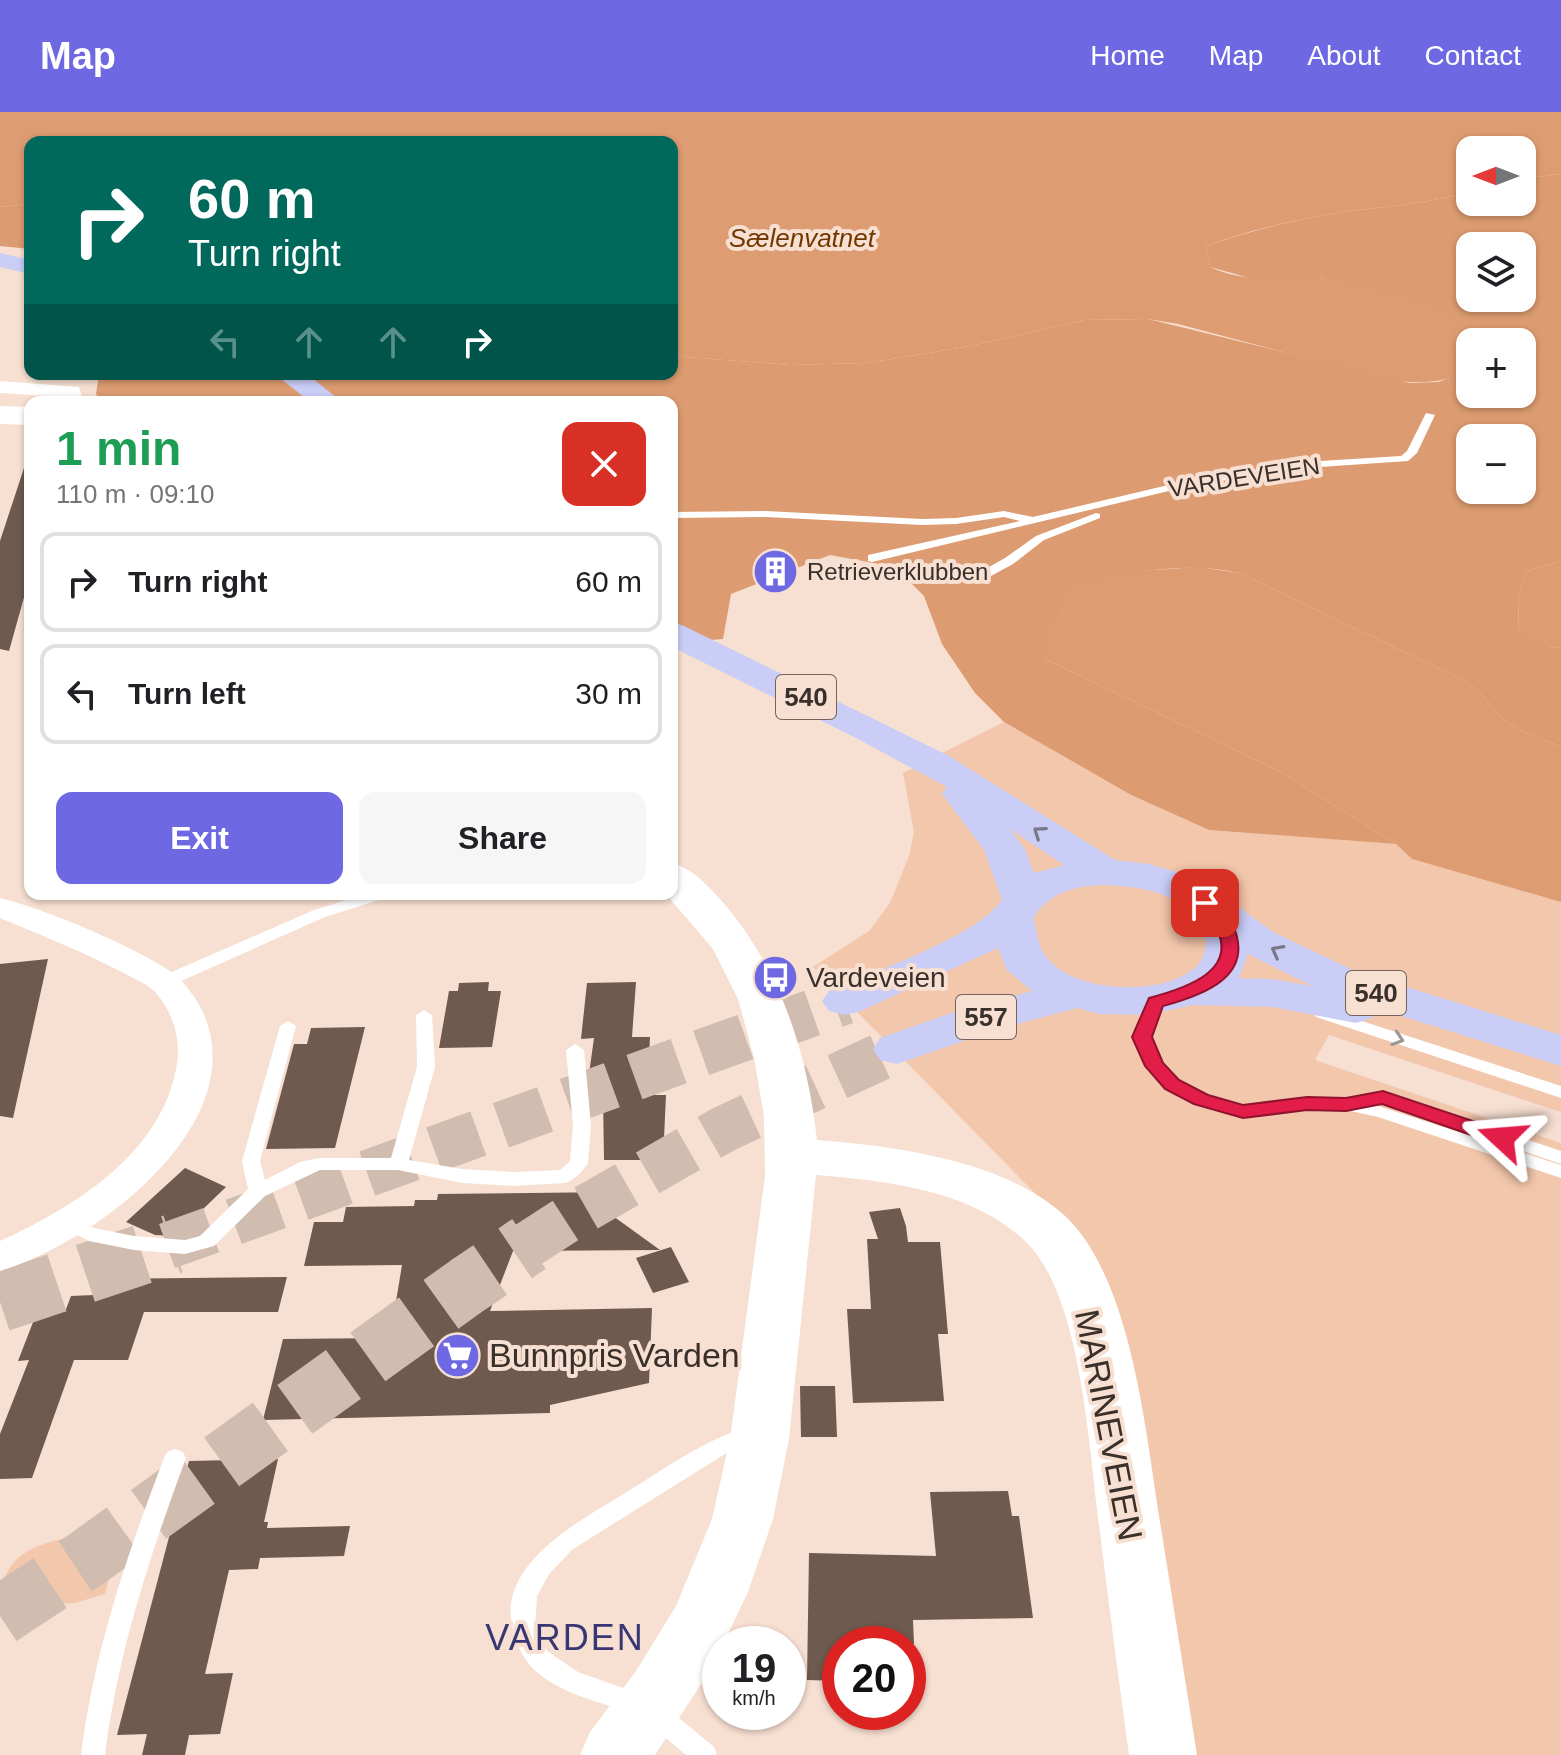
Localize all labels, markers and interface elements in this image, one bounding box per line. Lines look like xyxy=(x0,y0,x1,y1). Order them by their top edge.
text: Map xyxy=(40,35,116,77)
text: Home xyxy=(1090,40,1165,71)
text: Map xyxy=(1209,40,1263,71)
text: About xyxy=(1307,40,1381,71)
text: Contact xyxy=(1425,40,1521,71)
north arrow xyxy=(1456,136,1536,216)
map controls xyxy=(1456,136,1536,504)
text: 60 m xyxy=(188,167,316,230)
icon: right xyxy=(56,168,160,272)
water label: Sælenvatnet xyxy=(729,223,877,253)
button: layers xyxy=(1456,232,1536,312)
text: Turn right xyxy=(188,233,341,274)
icon: left xyxy=(203,320,247,364)
icon: ahead xyxy=(287,320,331,364)
icon: ahead xyxy=(371,320,415,364)
icon: right xyxy=(455,320,499,364)
button: + xyxy=(1456,328,1536,408)
text: 1 min xyxy=(56,422,181,475)
button: close xyxy=(562,422,646,506)
button: − xyxy=(1456,424,1536,504)
street label: VARDEVEIEN xyxy=(1166,452,1322,502)
text: 110 m · 09:10 xyxy=(56,479,215,509)
building icon: Retrieverklubben xyxy=(752,547,800,595)
place label: Retrieverklubben xyxy=(807,558,988,585)
icon: right xyxy=(60,560,104,604)
text: Turn right xyxy=(128,565,267,598)
text: 60 m xyxy=(575,565,642,598)
icon: left xyxy=(60,672,104,716)
road number: 540 xyxy=(776,675,836,719)
text: Turn left xyxy=(128,677,246,710)
text: 30 m xyxy=(575,677,642,710)
button: Exit xyxy=(56,792,343,884)
button: Share xyxy=(359,792,646,884)
one-way arrow xyxy=(1034,827,1048,842)
pin xyxy=(1171,869,1239,937)
icon: arrive xyxy=(1183,881,1227,925)
one-way arrow xyxy=(1271,945,1285,961)
bus stop icon: Vardeveien xyxy=(751,953,799,1001)
place label: Vardeveien xyxy=(806,962,946,993)
road number: 540 xyxy=(1346,971,1406,1015)
road number: 557 xyxy=(956,995,1016,1039)
one-way arrow xyxy=(1390,1029,1404,1045)
position arrow xyxy=(1460,1096,1544,1180)
street label: MARINEVEIEN xyxy=(1068,1306,1150,1544)
supermarket icon: Bunnpris Varden xyxy=(434,1331,482,1379)
place label: Bunnpris Varden xyxy=(489,1336,740,1374)
district label: VARDEN xyxy=(485,1617,645,1658)
speed limit sign: 20 xyxy=(822,1626,926,1730)
text: 19 xyxy=(732,1646,776,1690)
text: km/h xyxy=(732,1687,776,1709)

